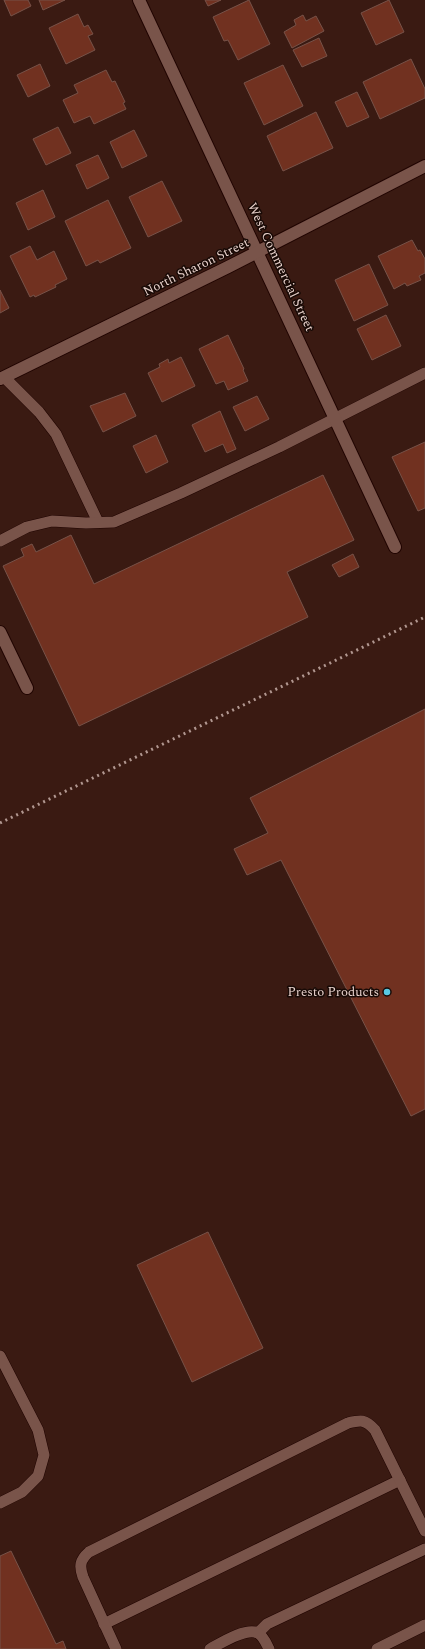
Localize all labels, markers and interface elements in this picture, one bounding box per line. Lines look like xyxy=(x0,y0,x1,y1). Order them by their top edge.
street label: West Commercial Street xyxy=(242,199,320,335)
street label: North Sharon Street xyxy=(140,232,253,301)
place label: Presto Products xyxy=(288,982,379,1002)
marker: Presto Products xyxy=(382,987,392,997)

